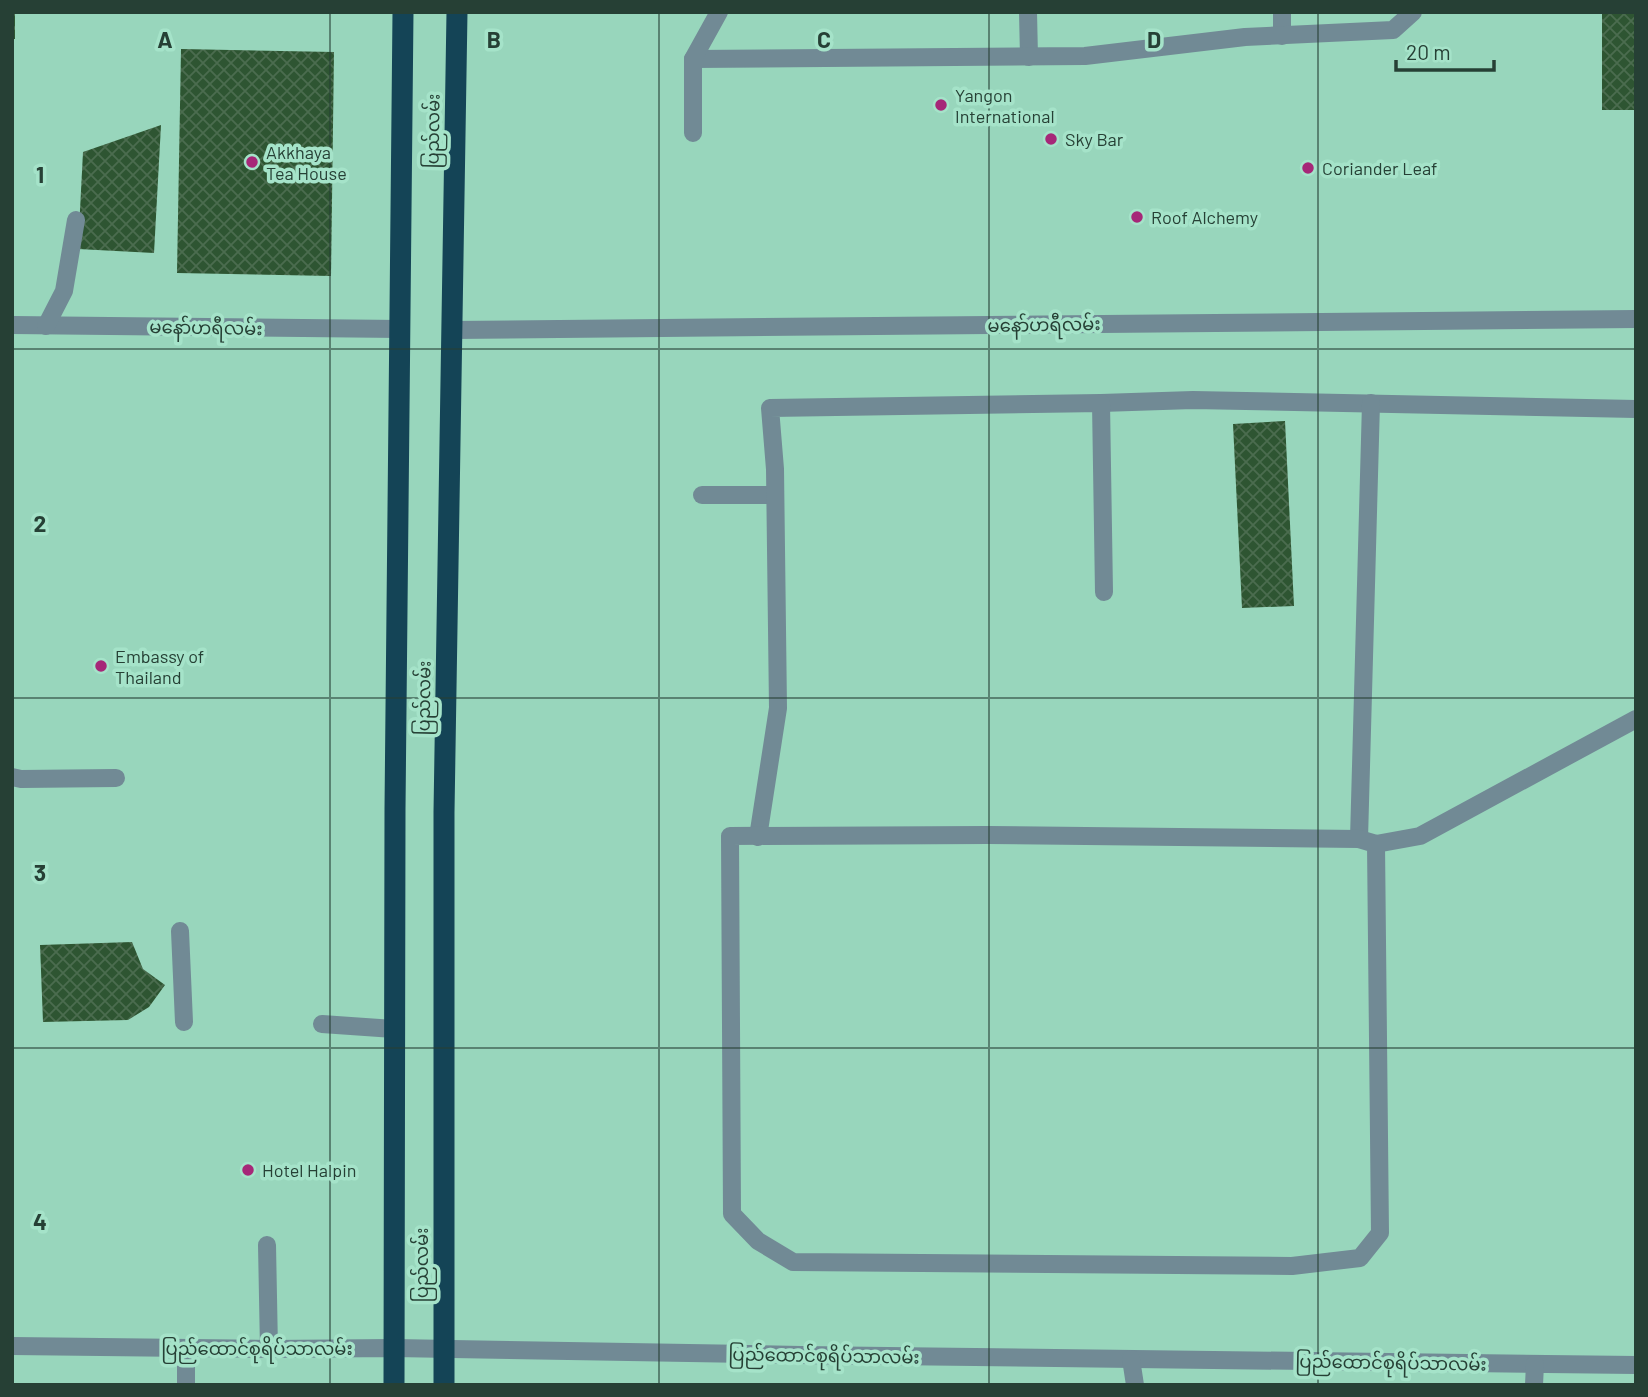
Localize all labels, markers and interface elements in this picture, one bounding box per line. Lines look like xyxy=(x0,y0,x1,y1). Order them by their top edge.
text: A xyxy=(157,25,173,53)
text: B xyxy=(487,25,501,53)
text: C xyxy=(817,25,831,53)
text: D xyxy=(1147,25,1161,53)
scale bar xyxy=(1396,28,1494,72)
text: 20 m xyxy=(1406,39,1451,64)
place label: Yangon International xyxy=(955,84,1055,127)
street label: ပြည်လမ်း xyxy=(419,93,449,169)
marker: Yangon International xyxy=(933,97,949,113)
place label: Sky Bar xyxy=(1065,128,1124,150)
marker: Sky Bar xyxy=(1043,131,1059,147)
place label: Akkhaya Tea House xyxy=(266,141,347,184)
marker: Akkhaya Tea House xyxy=(244,154,260,170)
place label: Coriander Leaf xyxy=(1322,157,1437,179)
text: 1 xyxy=(36,160,44,188)
marker: Coriander Leaf xyxy=(1300,160,1316,176)
place label: Roof Alchemy xyxy=(1151,206,1258,228)
marker: Roof Alchemy xyxy=(1129,209,1145,225)
street label: မနော်ဟရီလမ်း xyxy=(987,310,1101,341)
street label: မနော်ဟရီလမ်း xyxy=(149,313,263,344)
text: 2 xyxy=(34,509,46,537)
place label: Embassy of Thailand xyxy=(115,645,204,688)
marker: Embassy of Thailand xyxy=(93,658,109,674)
street label: ပြည်လမ်း xyxy=(410,660,440,736)
text: 3 xyxy=(34,858,46,886)
place label: Hotel Halpin xyxy=(262,1159,356,1181)
marker: Hotel Halpin xyxy=(240,1162,256,1178)
text: 4 xyxy=(33,1207,47,1235)
street label: ပြည်လမ်း xyxy=(409,1228,437,1302)
street label: ပြည်ထောင်စုရိပ်သာလမ်း xyxy=(161,1335,353,1364)
street label: ပြည်ထောင်စုရိပ်သာလမ်း xyxy=(728,1340,920,1373)
street label: ပြည်ထောင်စုရိပ်သာလမ်း xyxy=(1295,1347,1487,1380)

